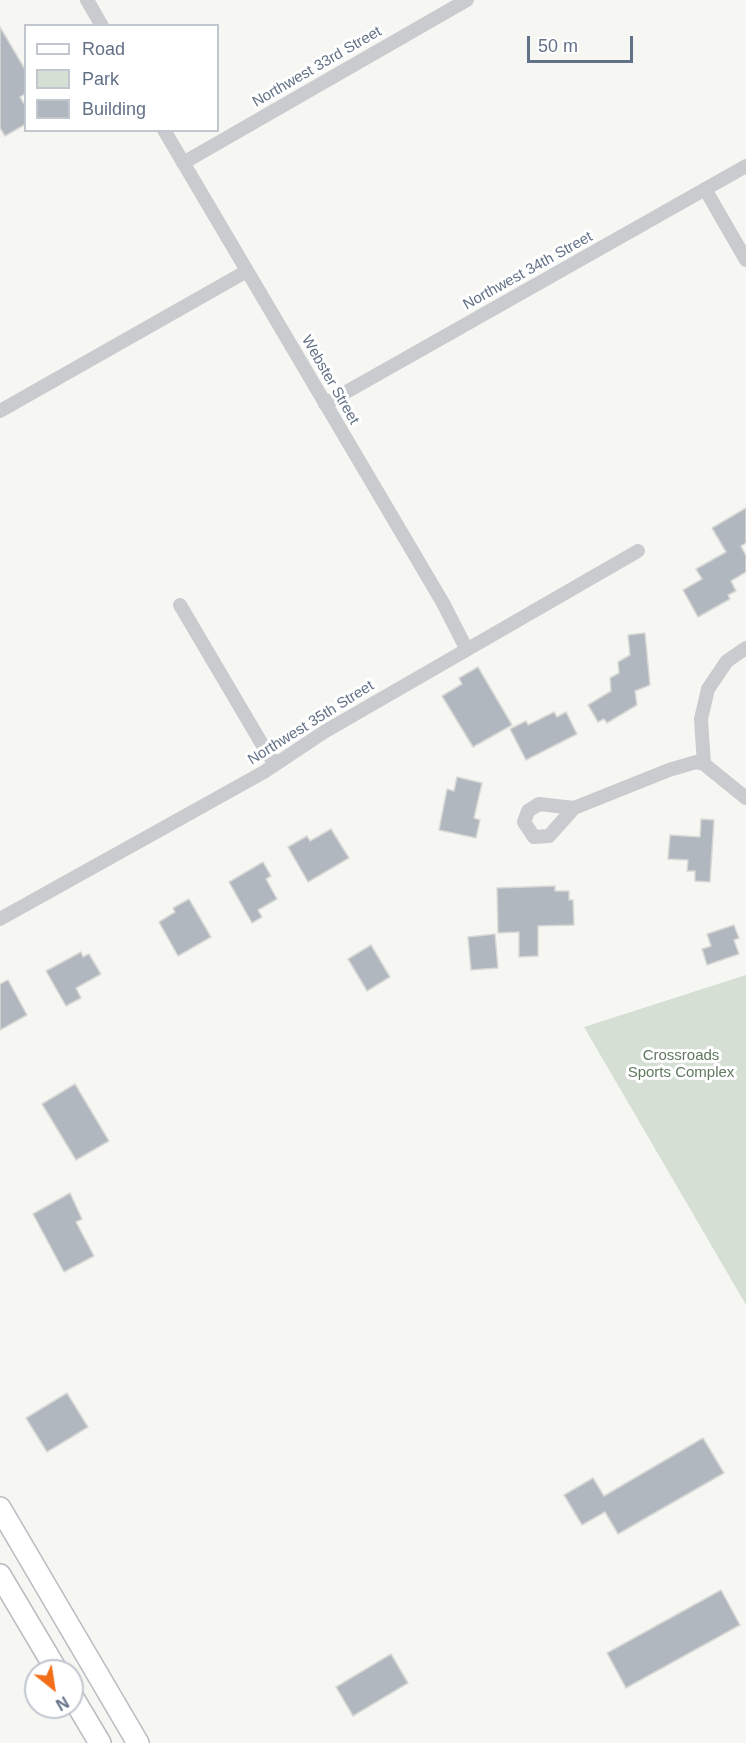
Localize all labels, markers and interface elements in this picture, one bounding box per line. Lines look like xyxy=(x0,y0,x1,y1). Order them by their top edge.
street label: Northwest 33rd Street xyxy=(249,23,385,111)
legend xyxy=(24,24,219,132)
scale bar xyxy=(530,24,636,62)
text: 50 m xyxy=(538,36,578,56)
text: Road xyxy=(82,39,125,59)
text: Park xyxy=(82,69,119,89)
text: Building xyxy=(82,99,146,119)
street label: Northwest 34th Street xyxy=(460,228,596,314)
street label: Webster Street xyxy=(297,332,363,428)
street label: Northwest 35th Street xyxy=(245,677,377,769)
park label: Crossroads Sports Complex xyxy=(628,1047,734,1082)
north arrow xyxy=(24,1659,84,1719)
text: N xyxy=(53,1693,72,1714)

